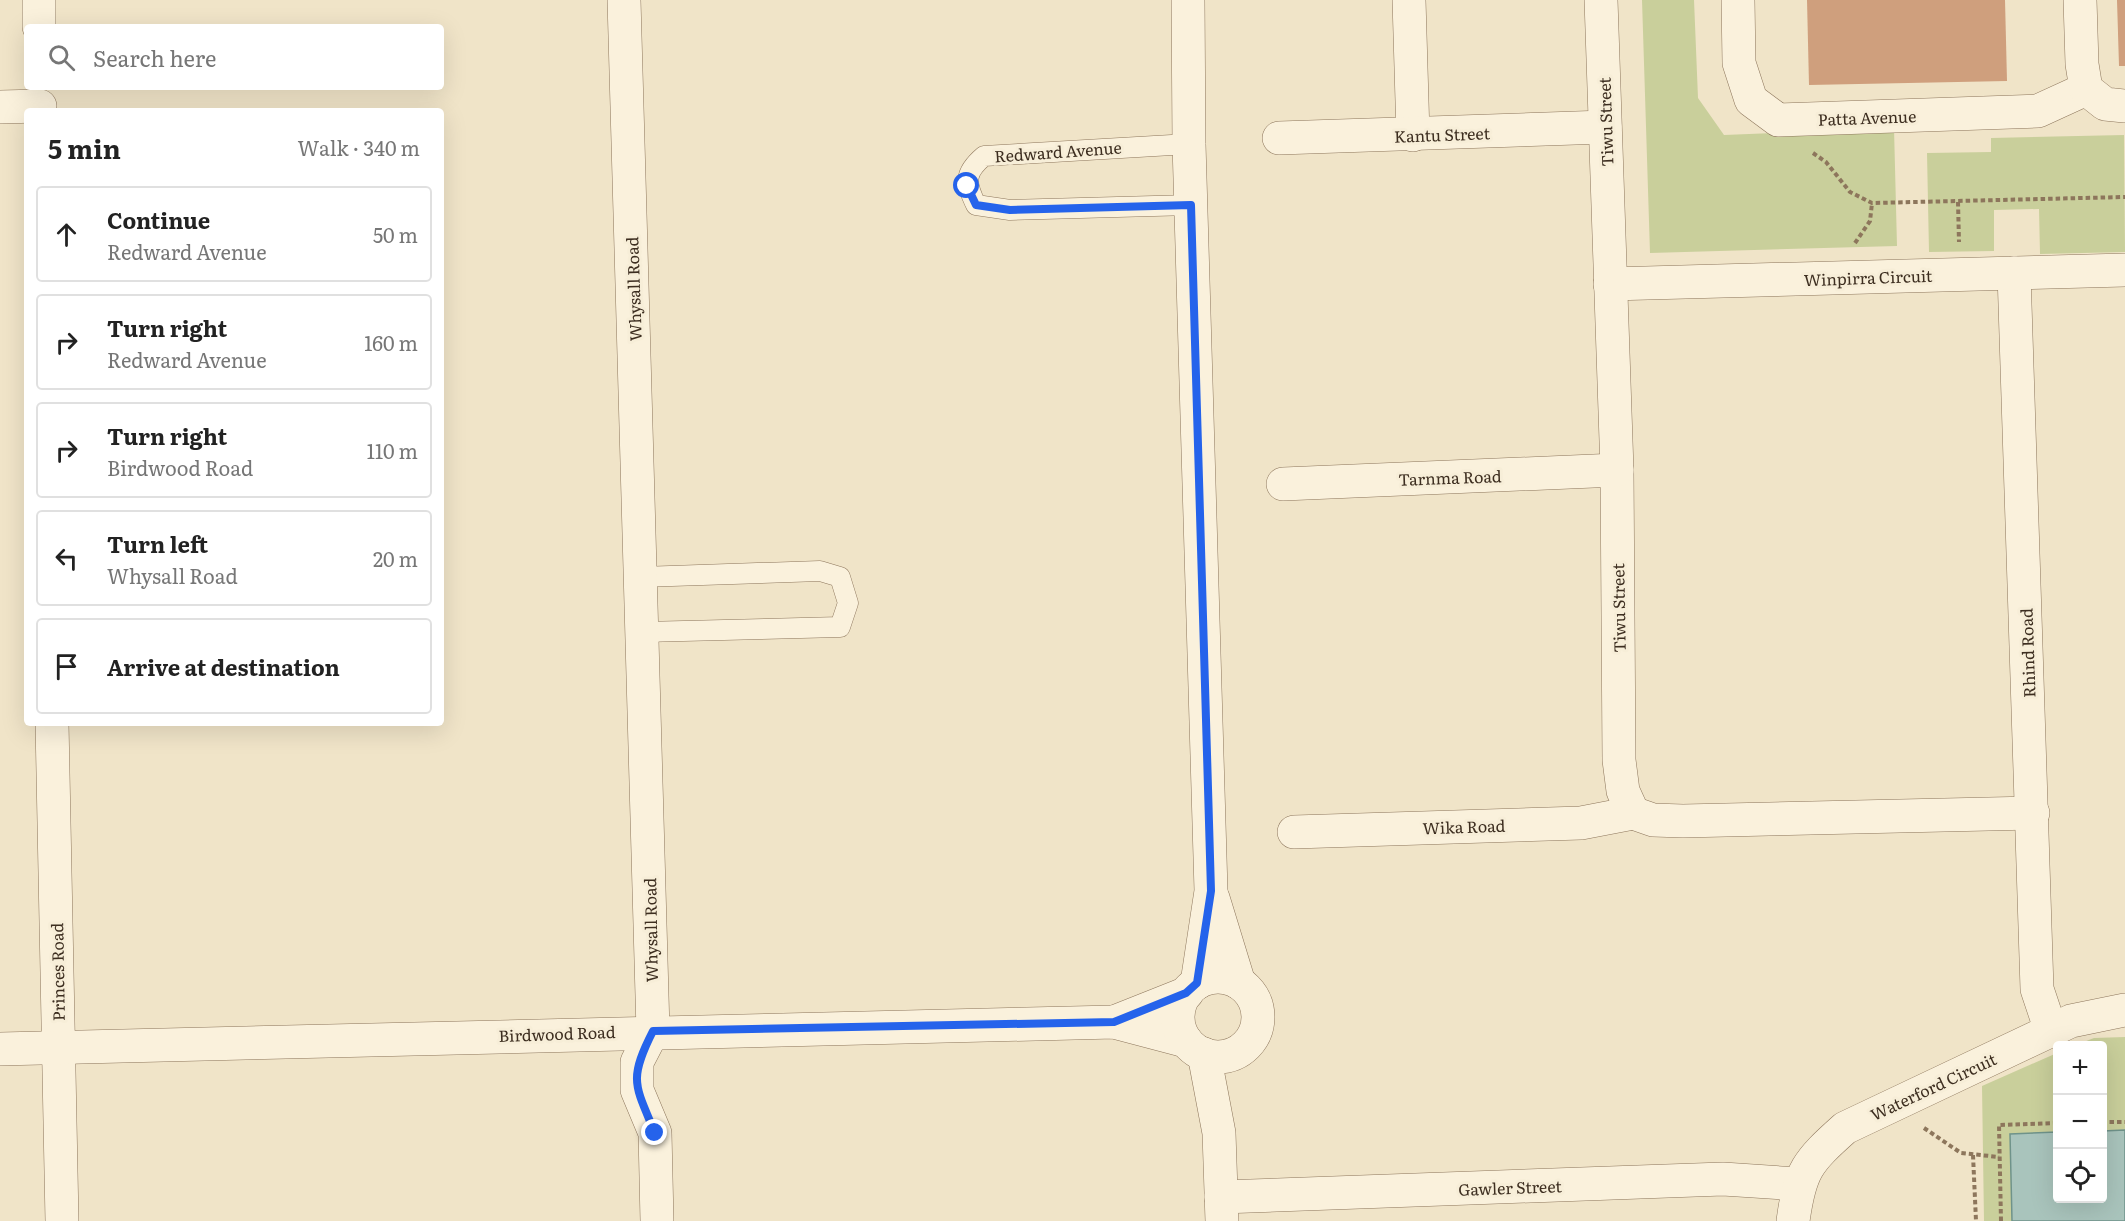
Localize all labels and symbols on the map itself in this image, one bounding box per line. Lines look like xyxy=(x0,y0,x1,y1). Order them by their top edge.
street label: Tiwu Street xyxy=(1591,76,1619,167)
street label: Patta Avenue xyxy=(1817,103,1917,131)
street label: Kantu Street xyxy=(1394,120,1491,148)
street label: Redward Avenue xyxy=(994,135,1122,167)
route start xyxy=(953,172,979,198)
street label: Whysall Road xyxy=(619,236,647,342)
street label: Winpirra Circuit xyxy=(1803,263,1933,291)
street label: Tarnma Road xyxy=(1398,463,1502,491)
street label: Tiwu Street xyxy=(1605,563,1631,653)
street label: Rhind Road xyxy=(2013,608,2041,698)
street label: Wika Road xyxy=(1422,813,1506,839)
street label: Whysall Road xyxy=(637,877,663,982)
street label: Princes Road xyxy=(44,922,70,1021)
street label: Birdwood Road xyxy=(498,1019,616,1047)
street label: Waterford Circuit xyxy=(1866,1046,2000,1126)
route end xyxy=(641,1119,667,1145)
street label: Gawler Street xyxy=(1458,1173,1563,1201)

